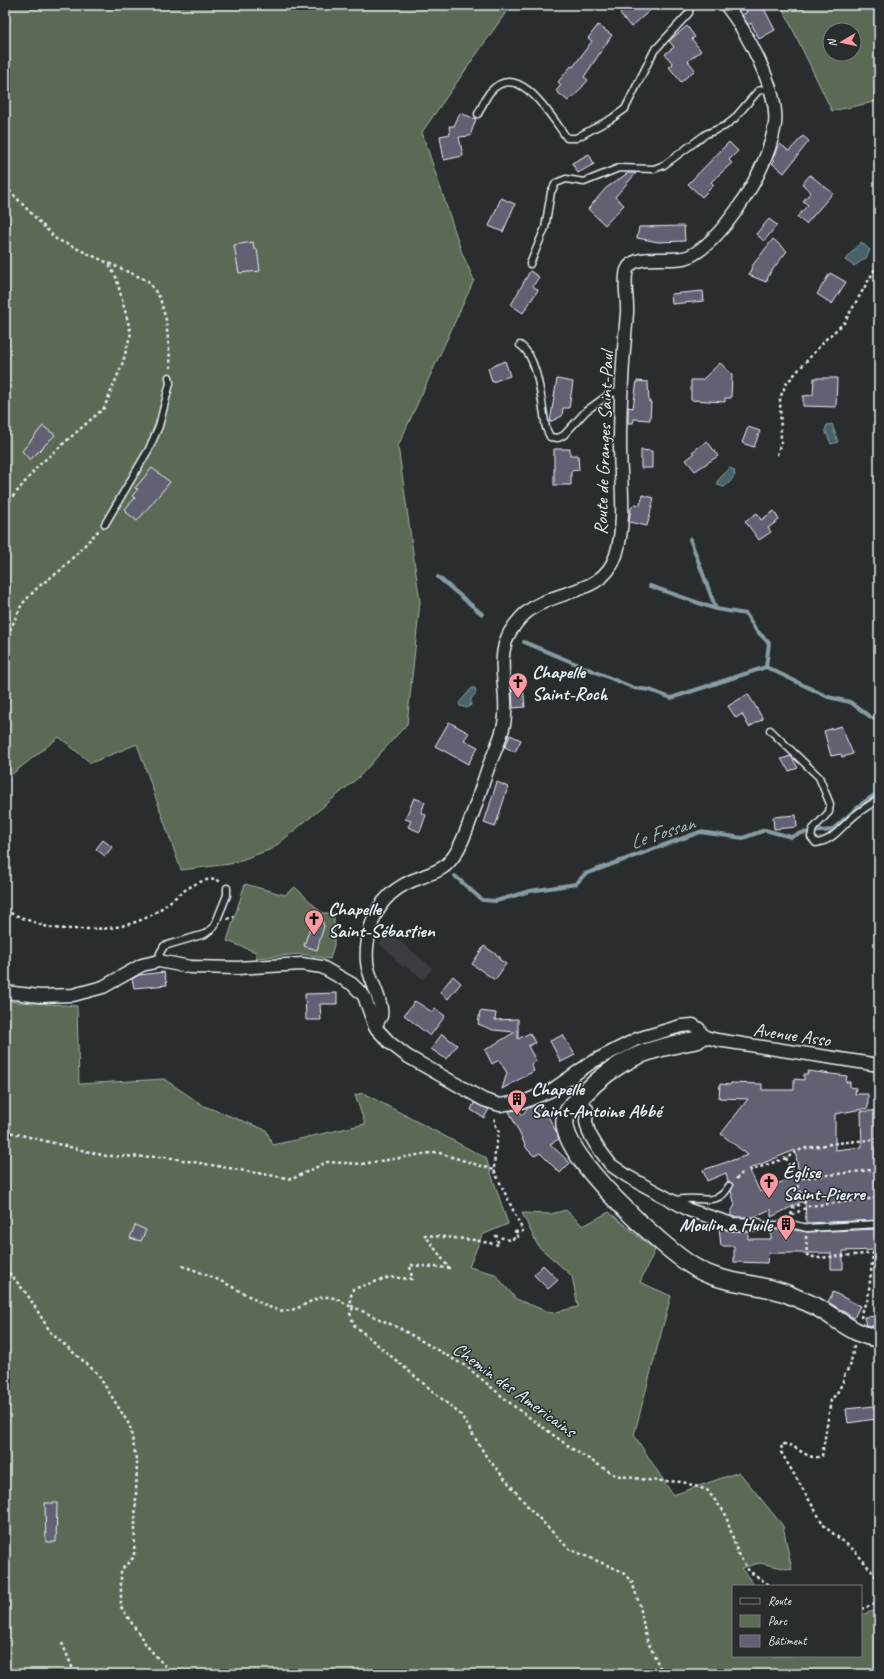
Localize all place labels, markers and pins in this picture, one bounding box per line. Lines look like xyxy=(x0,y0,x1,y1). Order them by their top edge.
place label: Chapelle Saint-Roch xyxy=(532,660,609,706)
church icon: Chapelle Saint-Roch xyxy=(507,671,529,699)
place label: Chapelle Saint-Sébastien xyxy=(328,897,436,943)
church icon: Chapelle Saint-Sébastien xyxy=(303,908,325,936)
place label: Chapelle Saint-Antoine Abbé xyxy=(531,1077,664,1123)
building icon: Chapelle Saint-Antoine Abbé xyxy=(506,1088,528,1116)
place label: Église Saint-Pierre xyxy=(783,1160,866,1206)
church icon: Église Saint-Pierre xyxy=(758,1171,780,1199)
place label: Moulin a Huile xyxy=(679,1213,774,1237)
building icon: Moulin a Huile xyxy=(775,1213,797,1241)

